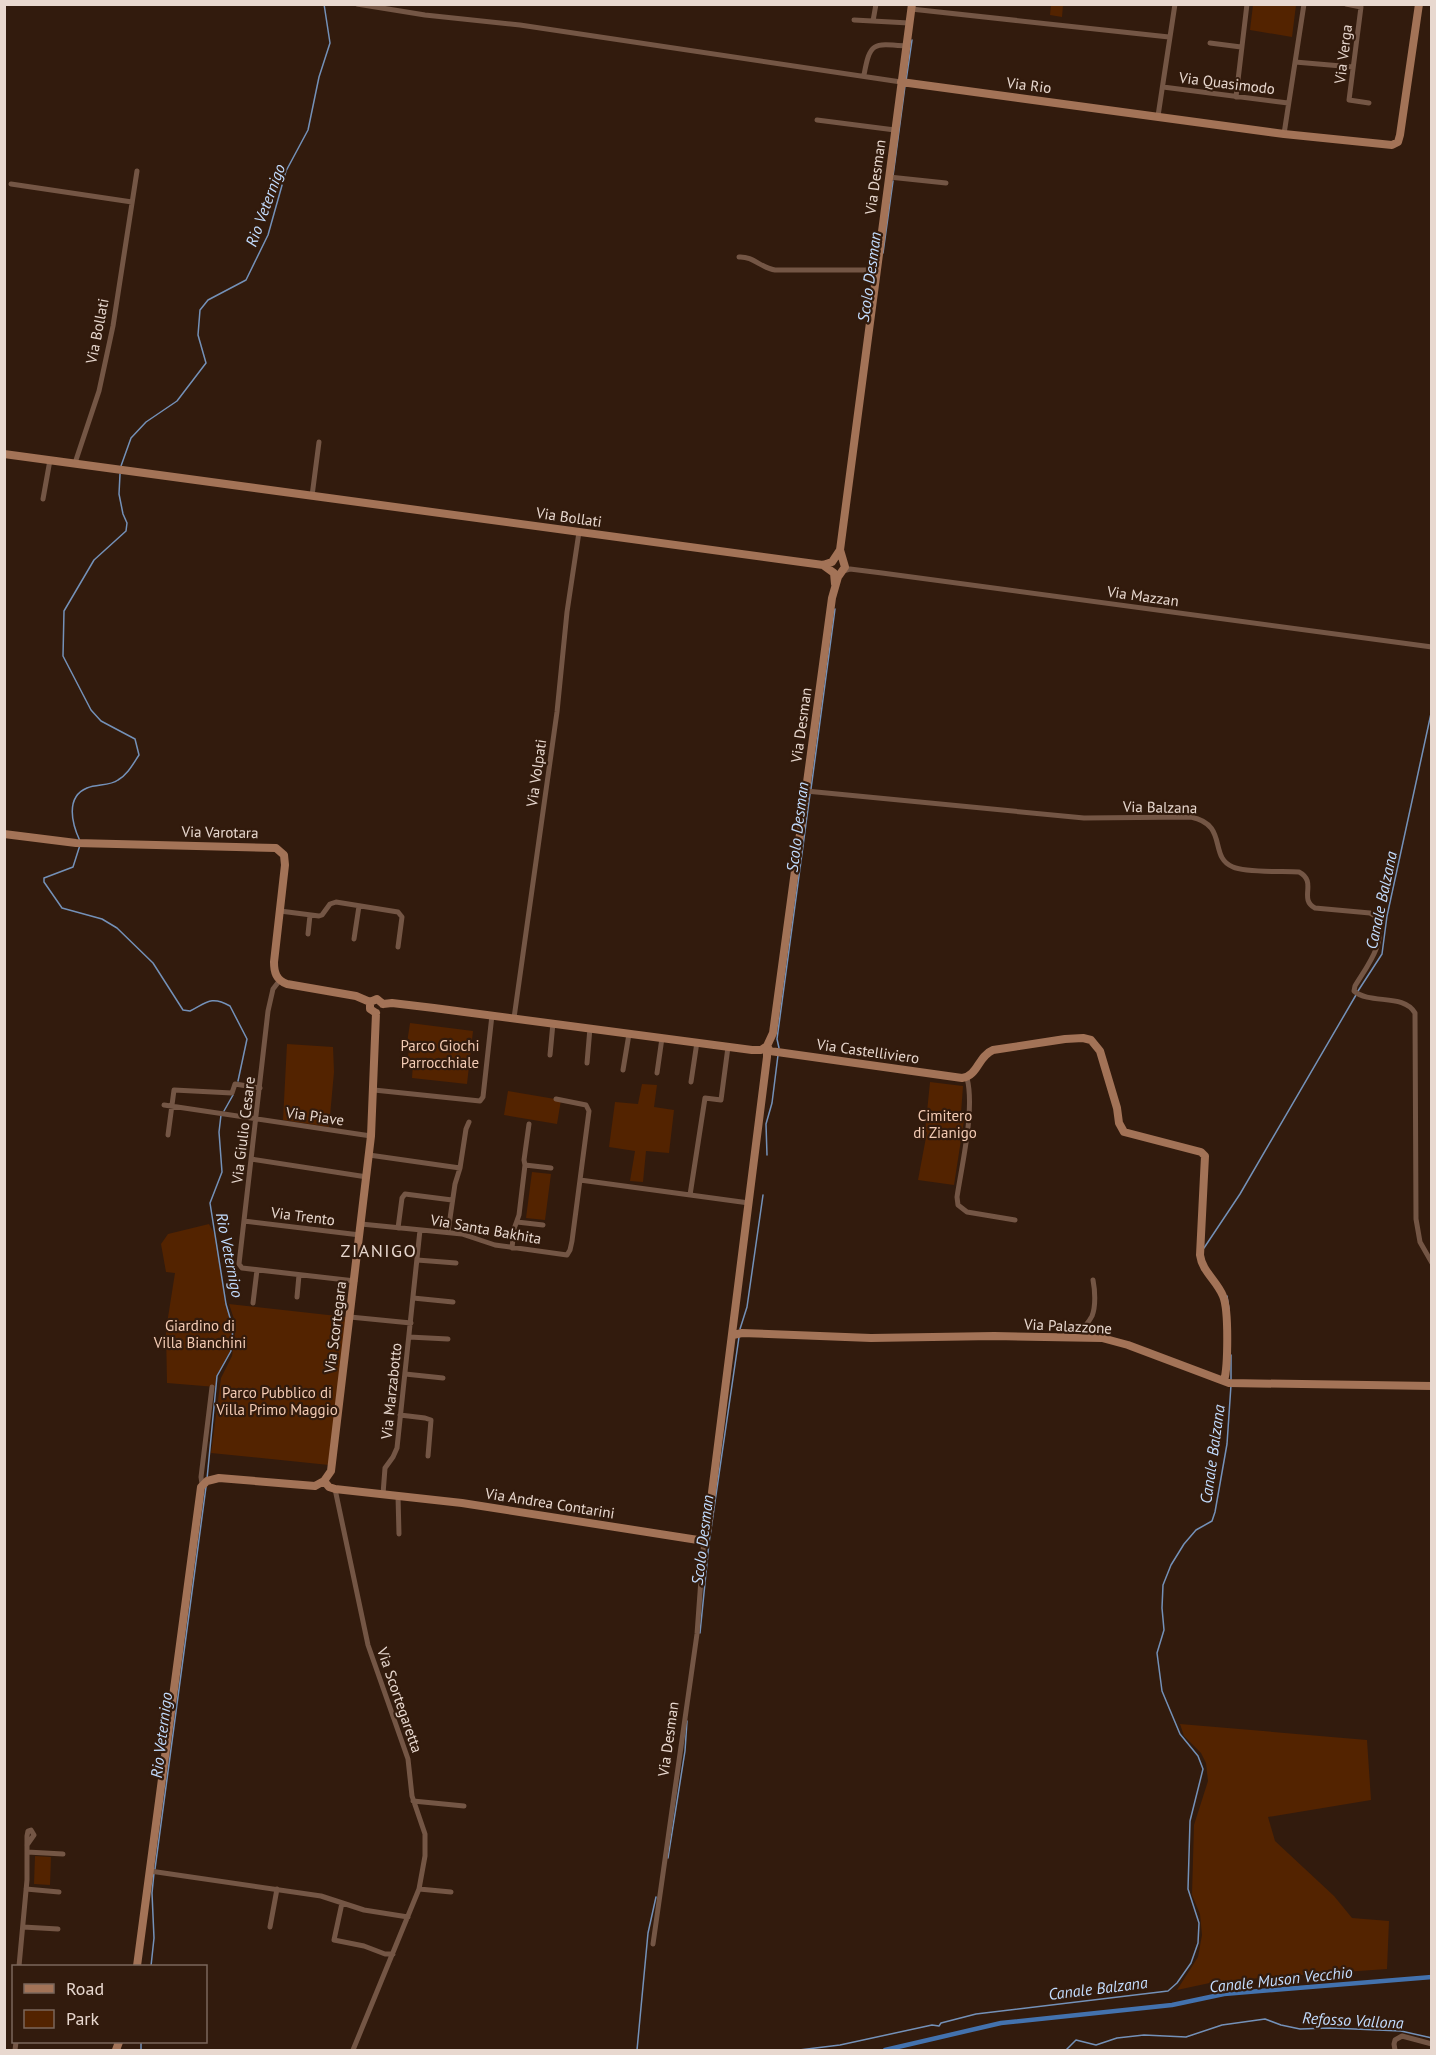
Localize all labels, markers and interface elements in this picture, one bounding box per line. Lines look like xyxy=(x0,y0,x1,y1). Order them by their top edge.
street label: Via Verga xyxy=(1330,23,1356,86)
street label: Via Quasimodo xyxy=(1177,68,1276,98)
street label: Via Rio xyxy=(1005,73,1052,97)
street label: Via Desman xyxy=(860,138,890,217)
water label: Rio Veternigo xyxy=(241,161,289,249)
water label: Scolo Desman xyxy=(853,231,885,323)
street label: Via Bollati xyxy=(81,297,113,366)
street label: Via Bollati xyxy=(534,503,603,531)
street label: Via Mazzan xyxy=(1105,581,1180,610)
street label: Via Desman xyxy=(786,686,816,765)
street label: Via Volpati xyxy=(522,738,550,809)
water label: Scolo Desman xyxy=(782,781,812,873)
street label: Via Balzana xyxy=(1122,797,1197,817)
street label: Via Varotara xyxy=(180,822,259,842)
water label: Canale Balzana xyxy=(1361,849,1401,951)
street label: Via Castelliviero xyxy=(814,1034,921,1068)
park label: Parco Giochi Parrocchiale xyxy=(400,1036,480,1072)
street label: Via Giulio Cesare xyxy=(227,1075,259,1186)
street label: Via Piave xyxy=(284,1102,345,1129)
park label: Cimitero di Zianigo xyxy=(913,1106,977,1142)
street label: Via Trento xyxy=(269,1203,336,1229)
street label: Via Santa Bakhita xyxy=(428,1210,543,1248)
water label: Rio Veternigo xyxy=(212,1211,248,1299)
district label: ZIANIGO xyxy=(341,1239,417,1262)
street label: Via Scortegara xyxy=(320,1280,350,1375)
street label: Via Palazzone xyxy=(1022,1314,1113,1338)
park label: Giardino di Villa Bianchini xyxy=(153,1316,246,1352)
street label: Via Marzabotto xyxy=(376,1342,406,1441)
park label: Parco Pubblico di Villa Primo Maggio xyxy=(215,1383,338,1419)
water label: Canale Balzana xyxy=(1195,1403,1229,1505)
street label: Via Andrea Contarini xyxy=(483,1483,616,1523)
water label: Scolo Desman xyxy=(687,1494,717,1586)
street label: Via Scortegaretta xyxy=(373,1644,427,1755)
water label: Rio Veternigo xyxy=(146,1691,176,1779)
street label: Via Desman xyxy=(653,1700,683,1779)
water label: Canale Muson Vecchio xyxy=(1208,1962,1354,1996)
legend xyxy=(12,1965,207,2043)
water label: Canale Balzana xyxy=(1047,1972,1149,2004)
text: Road xyxy=(66,1977,104,2000)
text: Park xyxy=(66,2007,99,2030)
water label: Refosso Vallona xyxy=(1302,2007,1404,2033)

